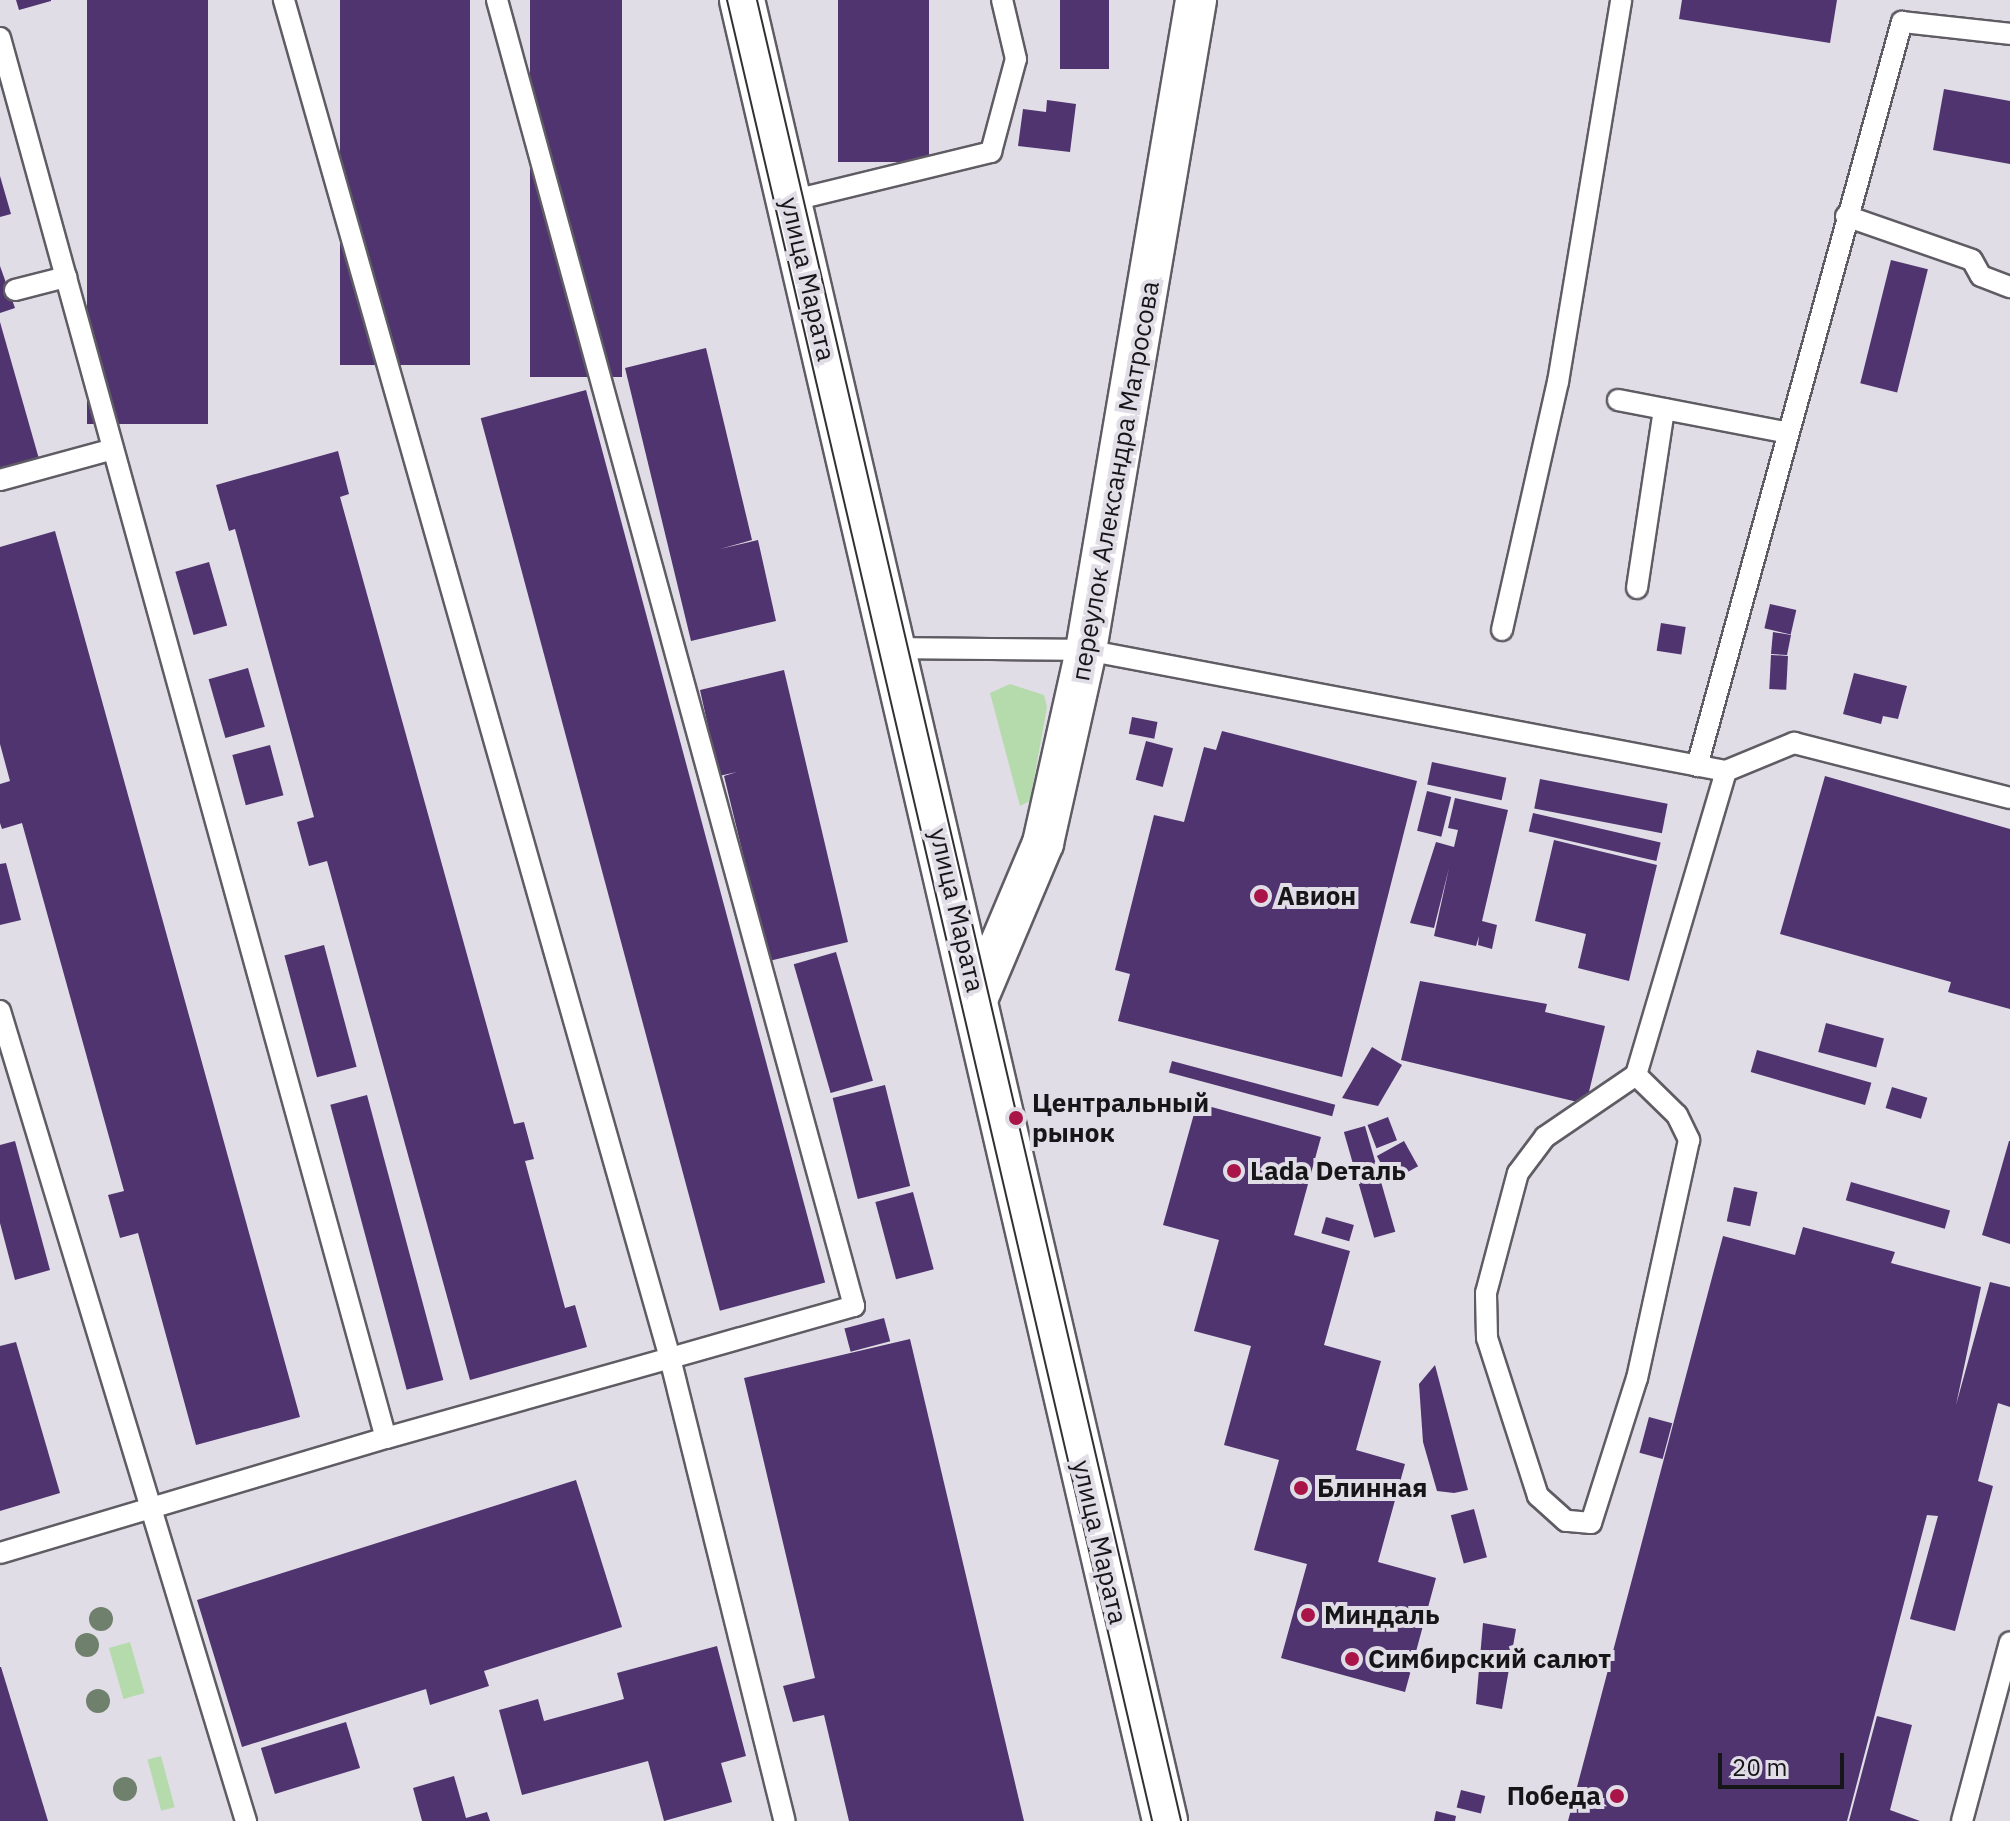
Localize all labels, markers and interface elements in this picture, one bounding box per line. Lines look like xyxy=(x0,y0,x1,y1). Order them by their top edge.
street label: улица Марата xyxy=(774,194,842,364)
street label: переулок Александра Матросова xyxy=(1064,279,1166,683)
street label: улица Марата xyxy=(923,825,991,995)
place label: Авион xyxy=(1277,880,1356,912)
marker: Авион xyxy=(1252,887,1270,905)
place label: Центральный рынок xyxy=(1032,1087,1209,1148)
marker: Центральный рынок xyxy=(1007,1109,1025,1127)
place label: Lada Dеталь xyxy=(1250,1155,1406,1187)
marker: Lada Dеталь xyxy=(1225,1162,1243,1180)
street label: улица Марата xyxy=(1066,1457,1134,1627)
place label: Блинная xyxy=(1317,1472,1428,1504)
marker: Блинная xyxy=(1292,1479,1310,1497)
place label: Миндаль xyxy=(1324,1599,1439,1631)
marker: Миндаль xyxy=(1299,1606,1317,1624)
place label: Симбирский салют xyxy=(1368,1643,1611,1675)
marker: Симбирский салют xyxy=(1343,1650,1361,1668)
scale bar xyxy=(1722,1737,1848,1787)
text: 20 m xyxy=(1732,1751,1787,1783)
place label: Победа xyxy=(1507,1780,1601,1812)
marker: Победа xyxy=(1608,1787,1626,1805)

